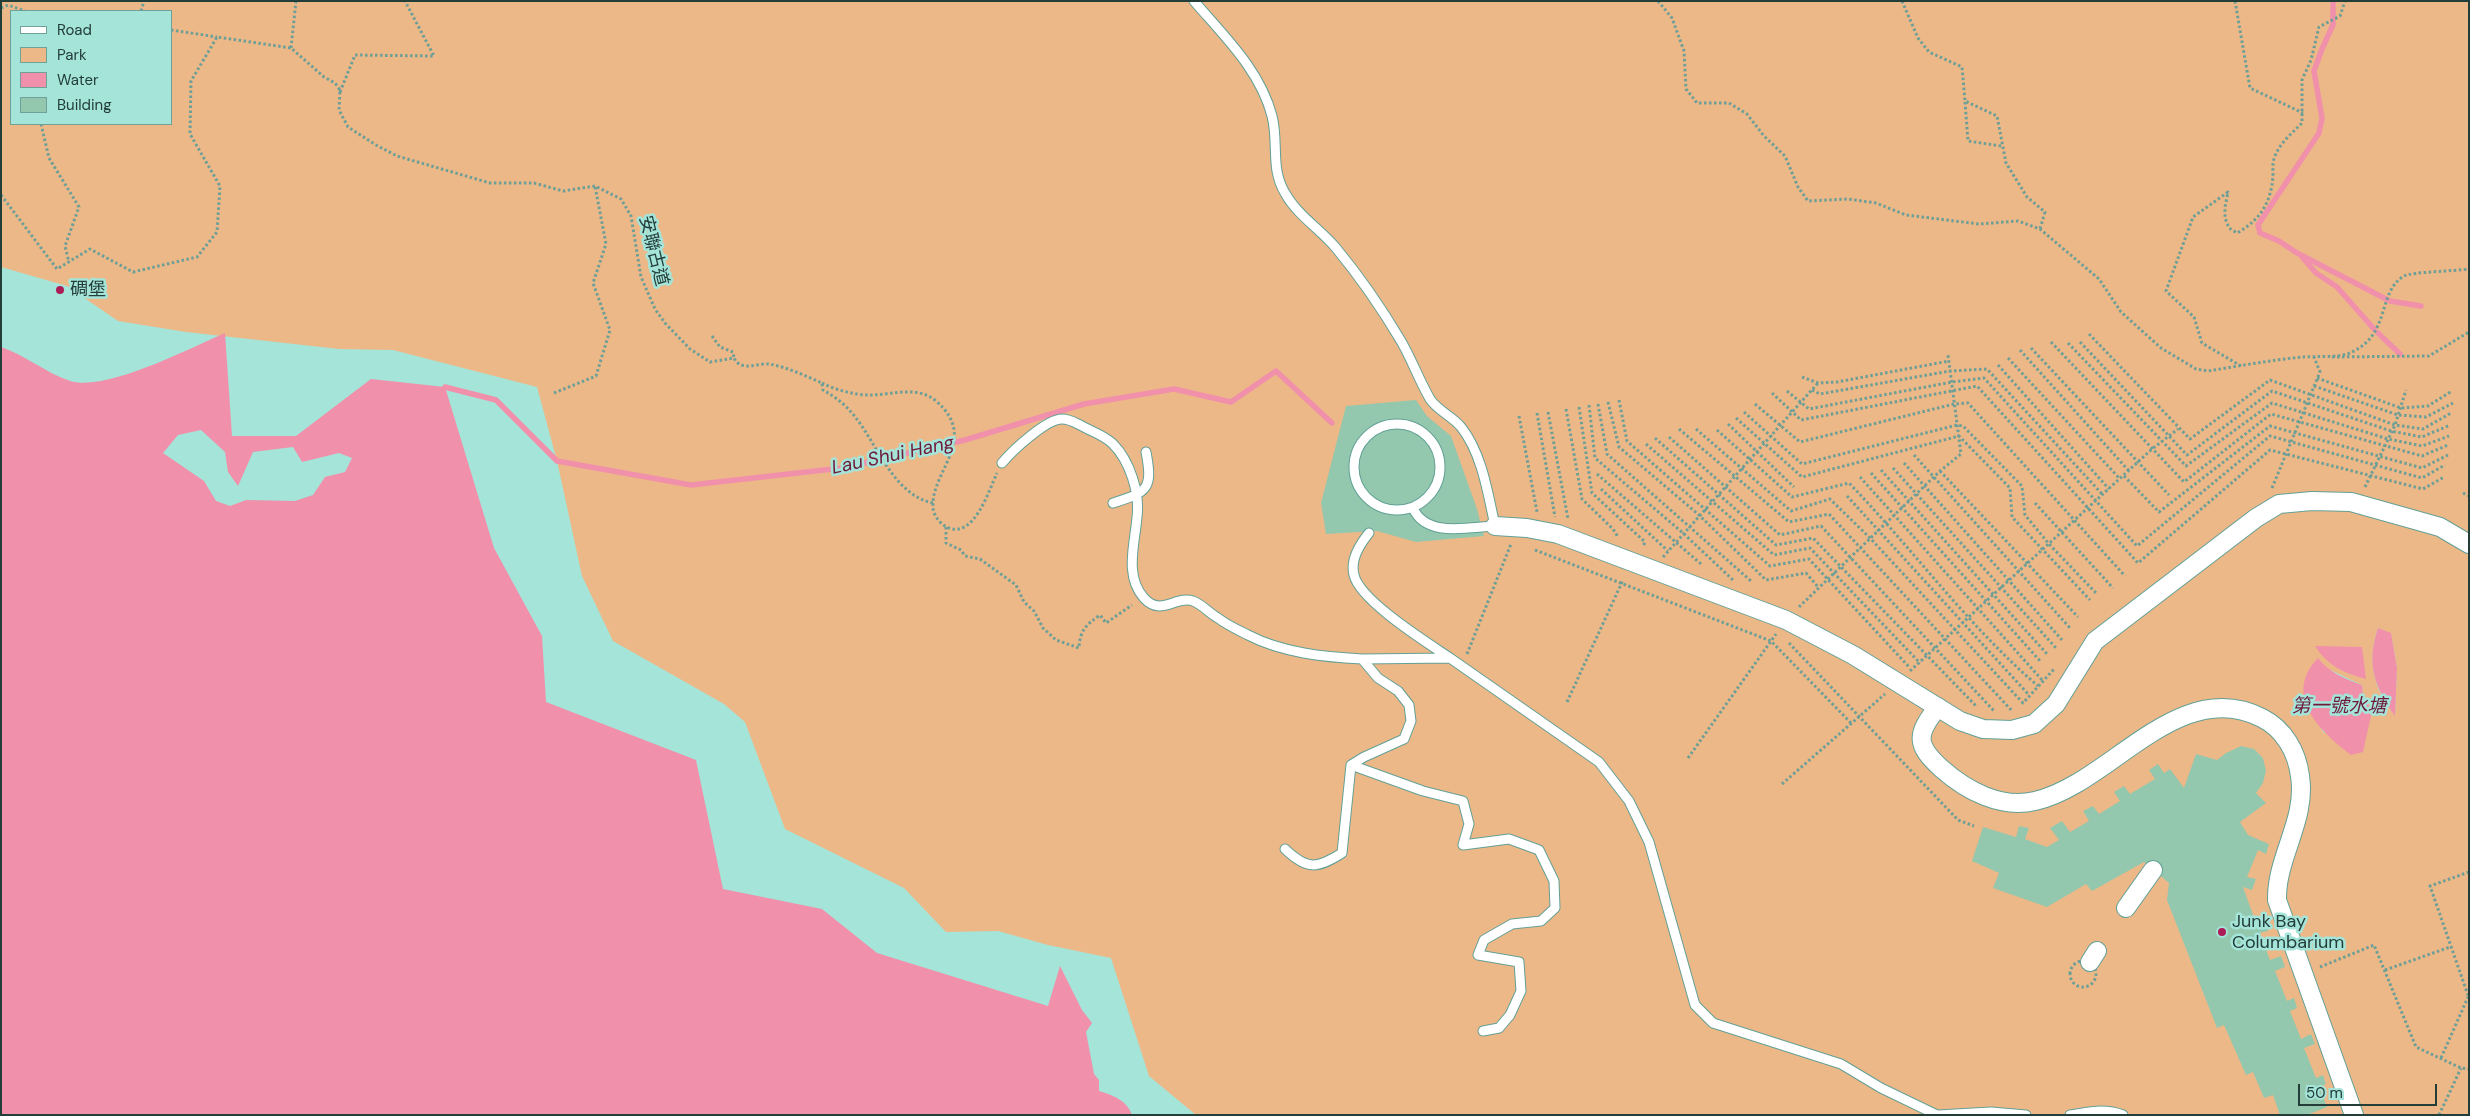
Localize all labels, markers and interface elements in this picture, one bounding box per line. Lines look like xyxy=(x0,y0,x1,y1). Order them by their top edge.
legend xyxy=(10,10,172,125)
text: Road xyxy=(57,20,92,40)
text: Park xyxy=(57,45,87,65)
text: Water xyxy=(57,70,98,90)
text: Building xyxy=(57,95,112,115)
street label: 安聯古道 xyxy=(634,213,672,289)
place label: 碉堡 xyxy=(70,279,106,301)
marker: 碉堡 xyxy=(54,284,66,296)
water label: Lau Shui Hang xyxy=(830,432,956,480)
water label: 第一號水塘 xyxy=(2292,696,2386,718)
place label: Junk Bay Columbarium xyxy=(2232,911,2344,954)
marker: Junk Bay Columbarium xyxy=(2216,926,2228,938)
scale bar xyxy=(2300,1074,2439,1106)
text: 50 m xyxy=(2306,1083,2343,1103)

